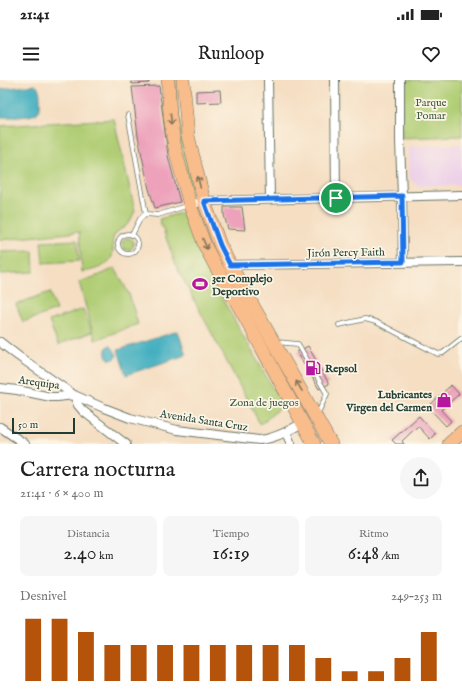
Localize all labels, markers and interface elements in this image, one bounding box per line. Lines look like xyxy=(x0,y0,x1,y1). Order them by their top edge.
text: 21:41 xyxy=(20,5,50,24)
icon: menu xyxy=(20,43,42,65)
text: Runloop xyxy=(198,43,264,66)
icon: heart xyxy=(420,43,442,65)
park label: Parque Pomar xyxy=(415,96,447,123)
one-way arrow xyxy=(167,112,175,125)
one-way arrow xyxy=(195,175,202,188)
pin xyxy=(319,181,353,215)
icon: arrive xyxy=(325,187,347,209)
one-way arrow xyxy=(201,237,209,249)
street label: Jirón Percy Faith xyxy=(305,245,385,261)
place label: 3er Complejo Deportivo xyxy=(212,272,272,299)
sports icon: 3er Complejo Deportivo xyxy=(191,275,209,293)
fuel station icon: Repsol xyxy=(304,359,322,377)
place label: Repsol xyxy=(325,362,358,376)
street label: Arequipa xyxy=(16,373,61,393)
one-way arrow xyxy=(294,380,302,392)
place label: Lubricantes Virgen del Carmen xyxy=(345,388,432,415)
shop icon: Lubricantes Virgen del Carmen xyxy=(435,391,453,409)
park label: Zona de juegos xyxy=(229,396,299,410)
street label: Avenida Santa Cruz xyxy=(158,407,249,435)
scale bar xyxy=(12,416,75,435)
text: 50 m xyxy=(18,418,38,432)
text: Carrera nocturna xyxy=(20,456,175,484)
button: share xyxy=(400,457,442,499)
text: 21:41 · 6 × 400 m xyxy=(20,485,104,502)
text: Distancia xyxy=(67,527,110,541)
text: Tiempo xyxy=(213,527,249,541)
text: Ritmo xyxy=(359,527,388,541)
text: 2.40 xyxy=(63,541,97,566)
text: 16:19 xyxy=(212,541,250,566)
text: 6:48 xyxy=(348,541,379,566)
text: km xyxy=(97,549,113,563)
text: /km xyxy=(379,549,400,563)
text: Desnivel xyxy=(20,588,67,605)
text: 249–253 m xyxy=(391,588,442,605)

